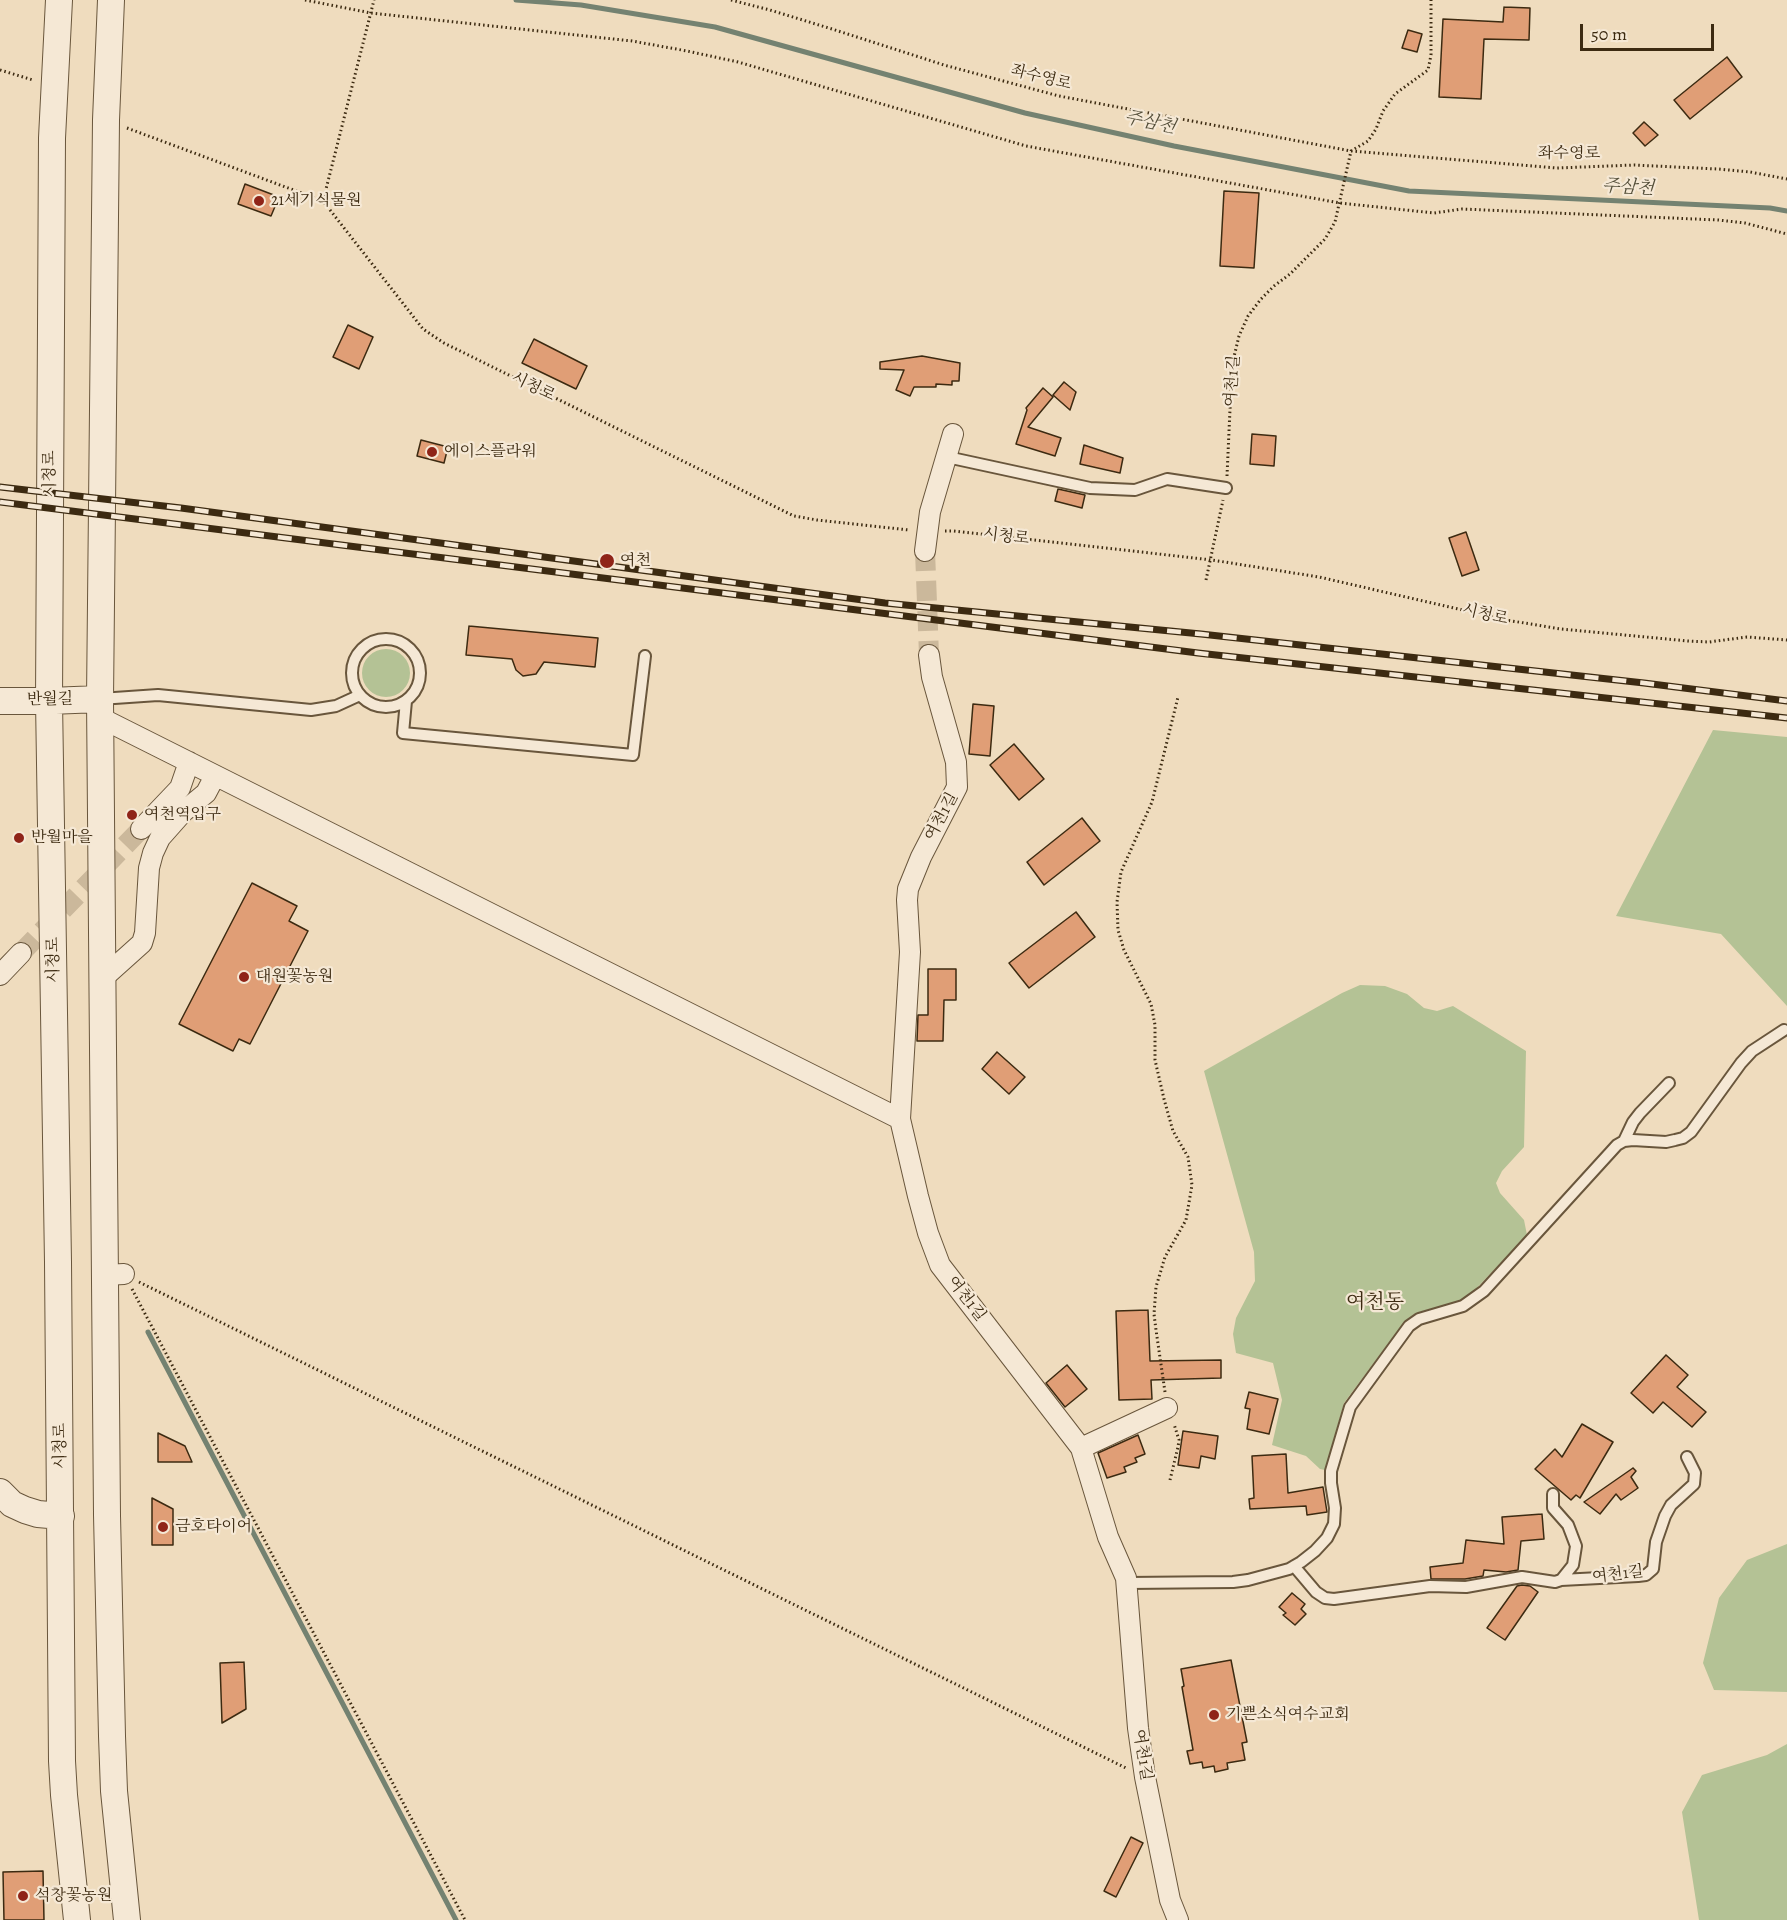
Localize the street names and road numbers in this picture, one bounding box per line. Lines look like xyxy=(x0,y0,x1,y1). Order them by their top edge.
street label: 좌수영로 xyxy=(1009,61,1073,95)
street label: 좌수영로 xyxy=(1538,144,1600,164)
street label: 여천1길 xyxy=(1222,354,1244,408)
street label: 시청로 xyxy=(508,368,558,406)
street label: 시청로 xyxy=(40,451,60,497)
street label: 시청로 xyxy=(982,525,1030,549)
street label: 시청로 xyxy=(1460,600,1510,630)
street label: 반월길 xyxy=(27,690,73,710)
street label: 여천1길 xyxy=(921,790,963,844)
street label: 시청로 xyxy=(44,937,64,983)
street label: 여천1길 xyxy=(942,1273,990,1325)
street label: 시청로 xyxy=(51,1423,71,1469)
street label: 여천1길 xyxy=(1591,1562,1645,1588)
street label: 여천1길 xyxy=(1128,1728,1156,1782)

